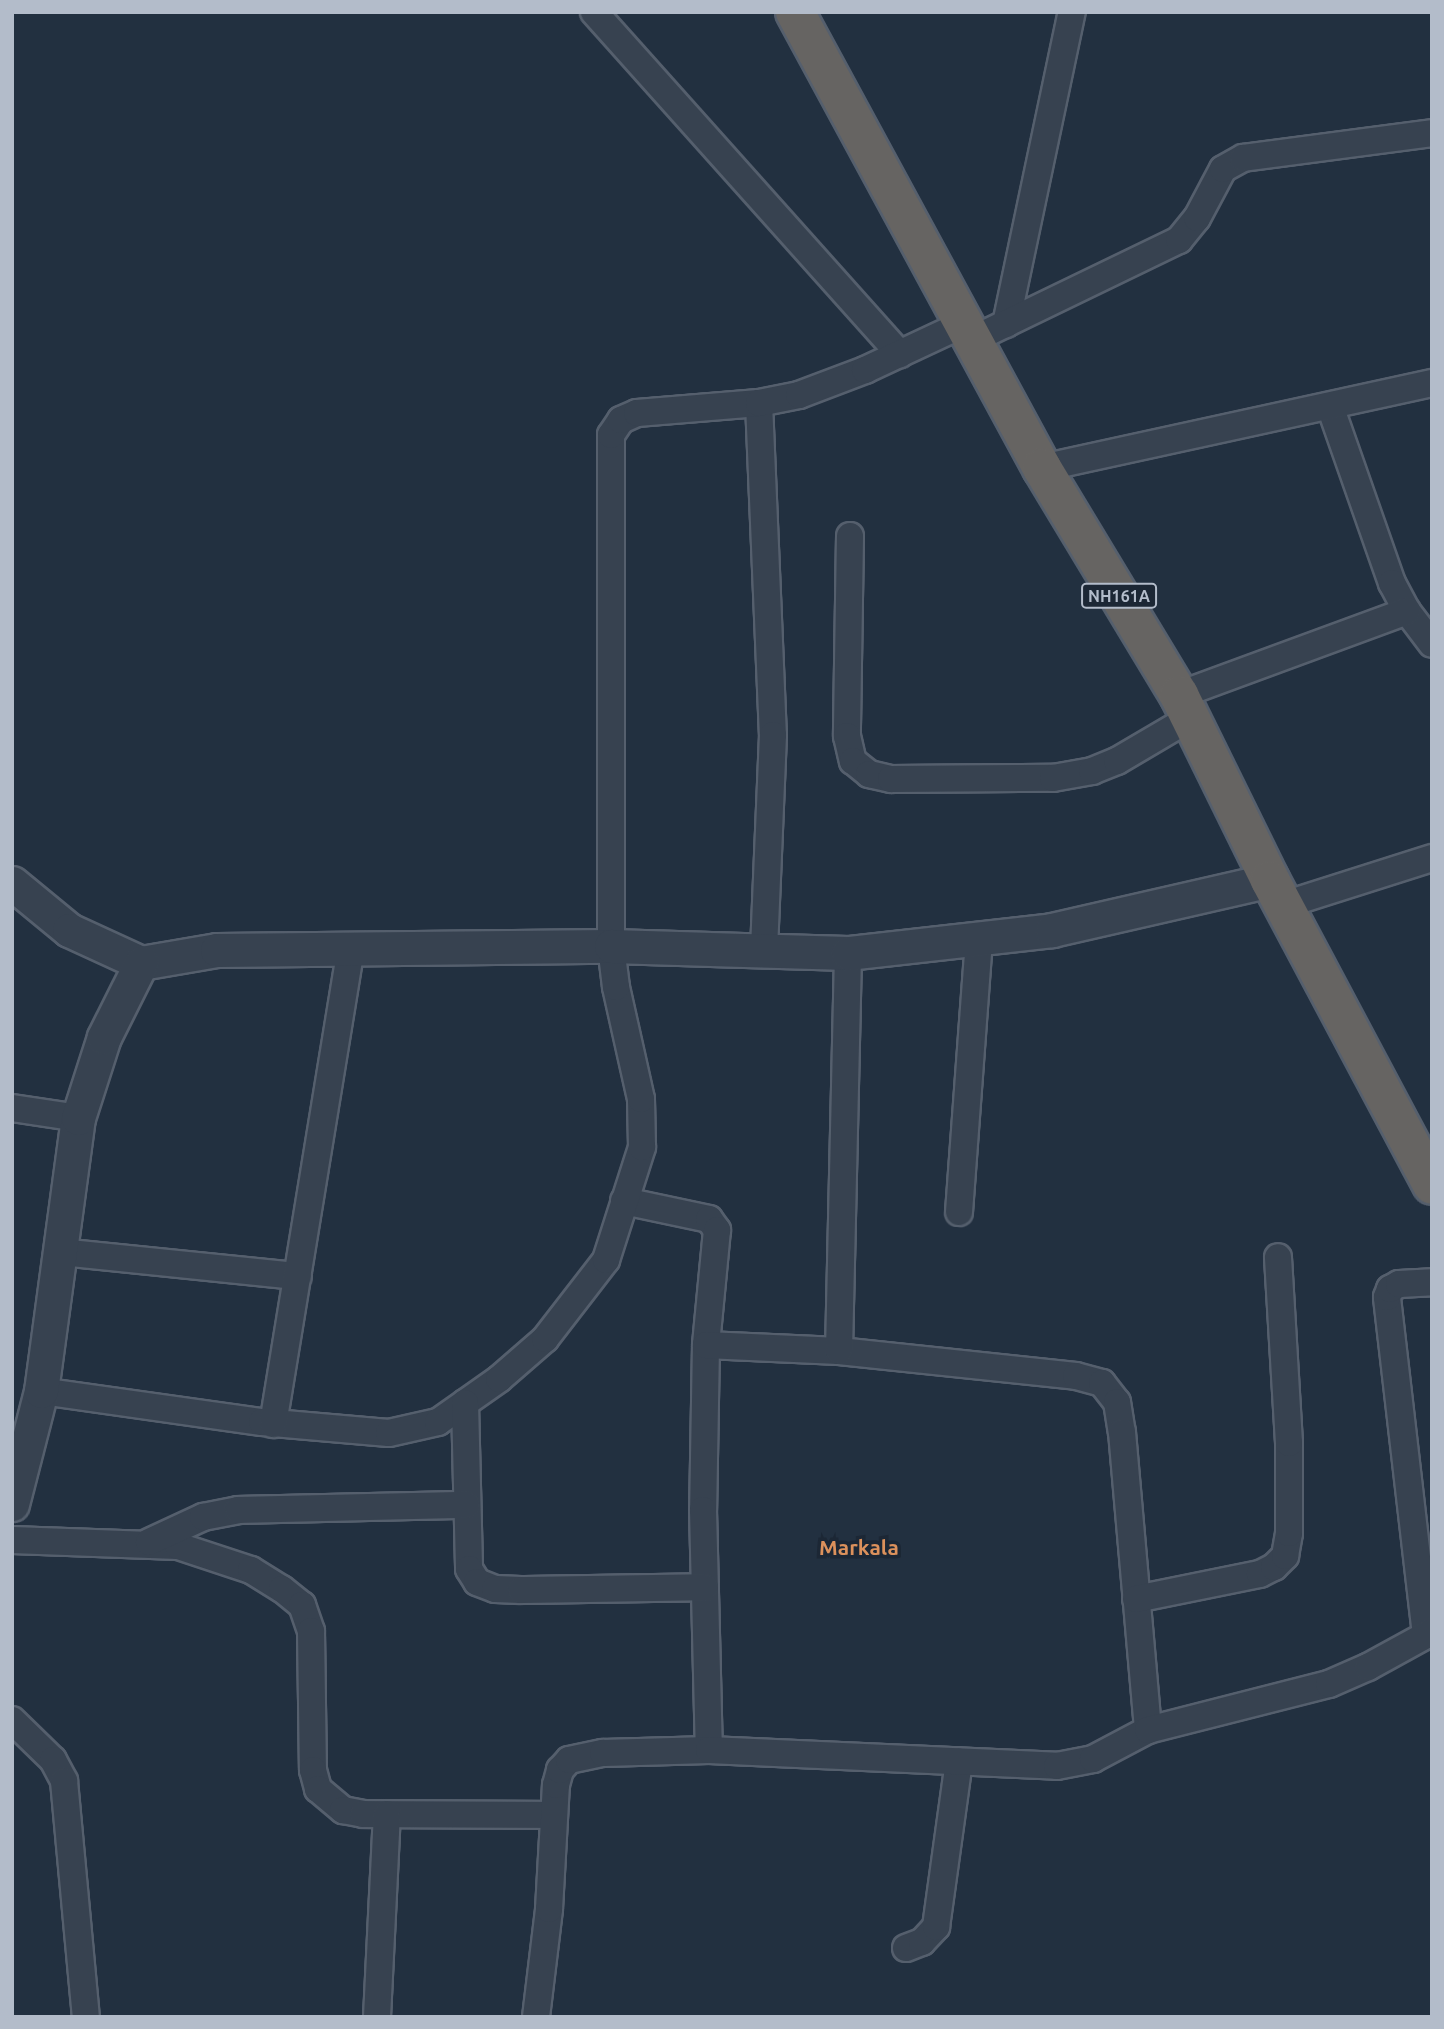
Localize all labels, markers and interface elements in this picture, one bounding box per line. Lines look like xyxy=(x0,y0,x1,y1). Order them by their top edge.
road number: NH161A xyxy=(1080,583,1158,608)
district label: Markala xyxy=(819,1534,899,1560)

